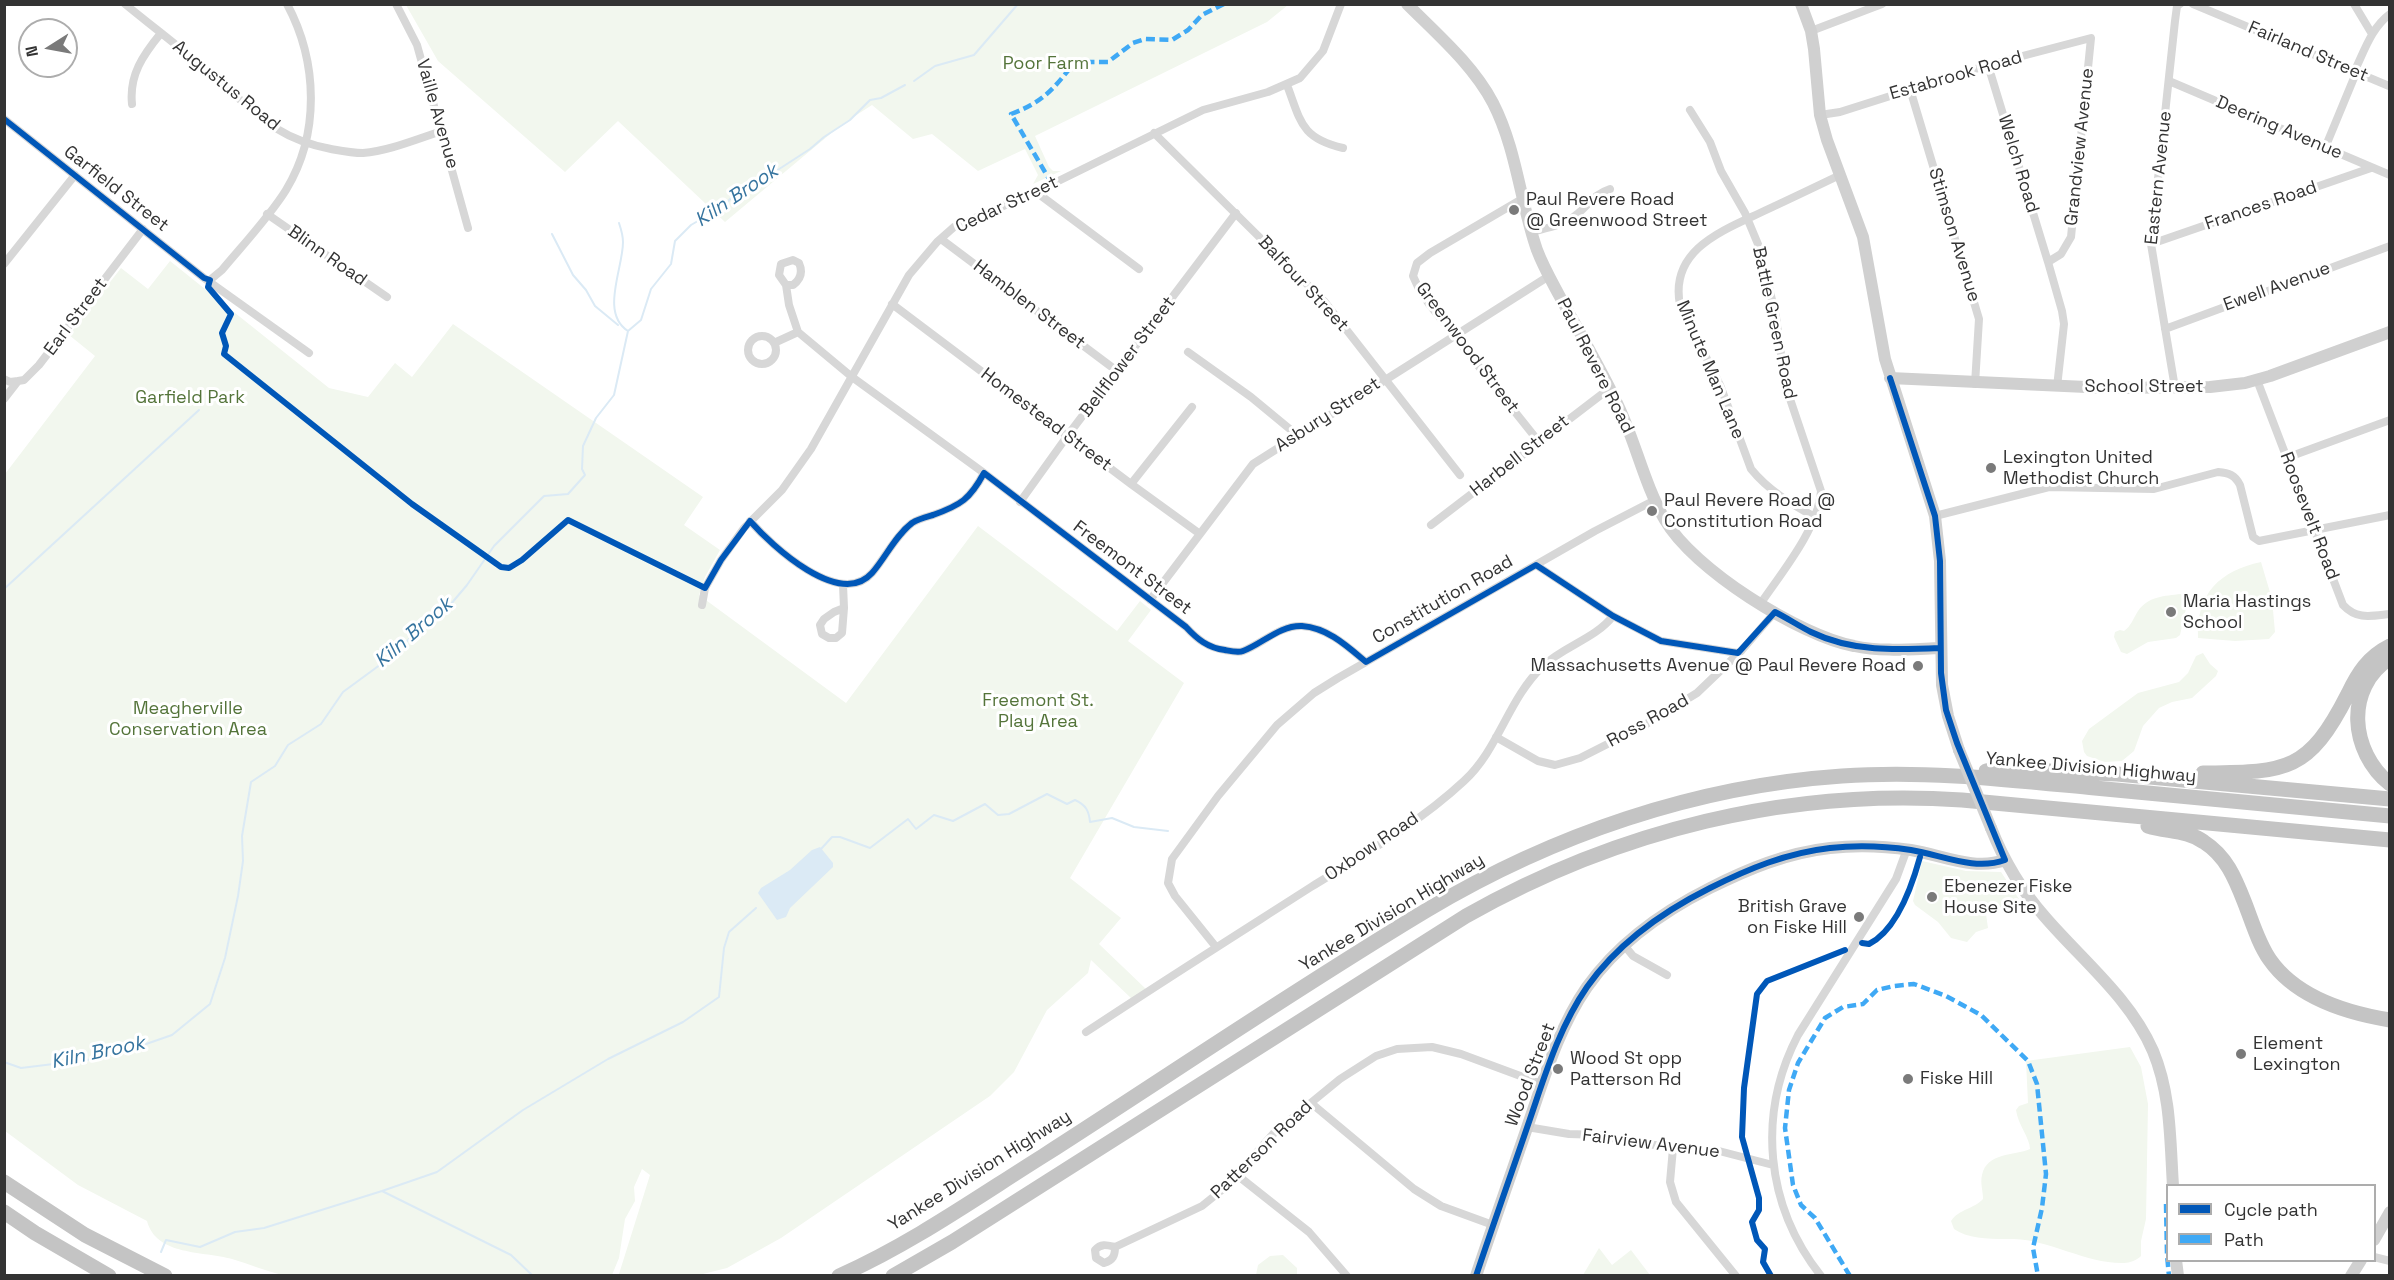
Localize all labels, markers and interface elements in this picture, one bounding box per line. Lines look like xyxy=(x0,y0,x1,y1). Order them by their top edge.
street label: Fairland Street xyxy=(2245,17,2371,87)
north arrow xyxy=(18,18,78,78)
street label: Augustus Road xyxy=(168,36,284,136)
text: N xyxy=(20,44,43,58)
street label: Estabrook Road xyxy=(1887,47,2025,105)
park label: Poor Farm xyxy=(1003,53,1089,75)
street label: Vaille Avenue xyxy=(411,57,463,171)
street label: Grandview Avenue xyxy=(2061,67,2099,227)
street label: Deering Avenue xyxy=(2213,92,2345,164)
street label: Eastern Avenue xyxy=(2141,110,2177,246)
street label: Welch Road xyxy=(1993,112,2043,216)
street label: Garfield Street xyxy=(59,141,173,237)
water label: Kiln Brook xyxy=(691,159,783,233)
street label: Stimson Avenue xyxy=(1923,165,1985,305)
street label: Cedar Street xyxy=(952,172,1062,238)
street label: Frances Road xyxy=(2202,177,2320,235)
place label: Paul Revere Road @ Greenwood Street xyxy=(1526,189,1707,232)
marker: Paul Revere Road @ Greenwood Street xyxy=(1507,203,1521,217)
street label: Blinn Road xyxy=(283,221,371,291)
street label: Balfour Street xyxy=(1253,232,1353,336)
street label: Battle Green Road xyxy=(1747,245,1801,401)
street label: Hamblen Street xyxy=(969,256,1089,354)
street label: Ewell Avenue xyxy=(2221,258,2333,316)
street label: Earl Street xyxy=(40,274,112,360)
street label: Greenwood Street xyxy=(1411,278,1523,418)
street label: Bellflower Street xyxy=(1076,292,1180,422)
street label: Paul Revere Road xyxy=(1552,295,1638,437)
street label: Minute Man Lane xyxy=(1671,297,1749,443)
street label: Homestead Street xyxy=(976,364,1116,476)
street label: Asbury Street xyxy=(1271,373,1385,457)
street label: School Street xyxy=(2084,376,2204,398)
park label: Garfield Park xyxy=(135,387,245,409)
street label: Harbell Street xyxy=(1466,411,1574,501)
place label: Lexington United Methodist Church xyxy=(2003,447,2159,490)
street label: Roosevelt Road xyxy=(2275,449,2343,583)
marker: Lexington United Methodist Church xyxy=(1984,461,1998,475)
place label: Paul Revere Road @ Constitution Road xyxy=(1664,490,1835,532)
marker: Paul Revere Road @ Constitution Road xyxy=(1645,504,1659,518)
street label: Freemont Street xyxy=(1068,516,1196,620)
street label: Constitution Road xyxy=(1369,551,1517,649)
place label: Maria Hastings School xyxy=(2183,591,2311,634)
water label: Kiln Brook xyxy=(370,593,458,673)
marker: Maria Hastings School xyxy=(2164,605,2178,619)
place label: Massachusetts Avenue @ Paul Revere Road xyxy=(1531,655,1906,677)
marker: Massachusetts Avenue @ Paul Revere Road xyxy=(1911,659,1925,673)
park label: Freemont St. Play Area xyxy=(982,690,1094,732)
street label: Ross Road xyxy=(1603,690,1693,752)
park label: Meagherville Conservation Area xyxy=(109,698,267,740)
street label: Yankee Division Highway xyxy=(1985,748,2197,788)
street label: Oxbow Road xyxy=(1321,808,1423,886)
street label: Yankee Division Highway xyxy=(1296,849,1488,977)
place label: Ebenezer Fiske House Site xyxy=(1944,876,2072,918)
marker: Ebenezer Fiske House Site xyxy=(1925,890,1939,904)
place label: British Grave on Fiske Hill xyxy=(1738,896,1847,938)
marker: British Grave on Fiske Hill xyxy=(1852,910,1866,924)
street label: Wood Street xyxy=(1501,1020,1561,1130)
water label: Kiln Brook xyxy=(49,1031,147,1075)
place label: Element Lexington xyxy=(2253,1033,2341,1076)
marker: Element Lexington xyxy=(2234,1047,2248,1061)
place label: Wood St opp Patterson Rd xyxy=(1570,1048,1682,1090)
marker: Wood St opp Patterson Rd xyxy=(1551,1062,1565,1076)
place label: Fiske Hill xyxy=(1920,1068,1993,1090)
marker: Fiske Hill xyxy=(1901,1072,1915,1086)
street label: Patterson Road xyxy=(1207,1096,1317,1204)
street label: Yankee Division Highway xyxy=(885,1106,1075,1236)
street label: Fairview Avenue xyxy=(1581,1125,1721,1163)
legend xyxy=(2166,1184,2376,1262)
text: Cycle path xyxy=(2224,1198,2318,1221)
text: Path xyxy=(2224,1228,2264,1251)

